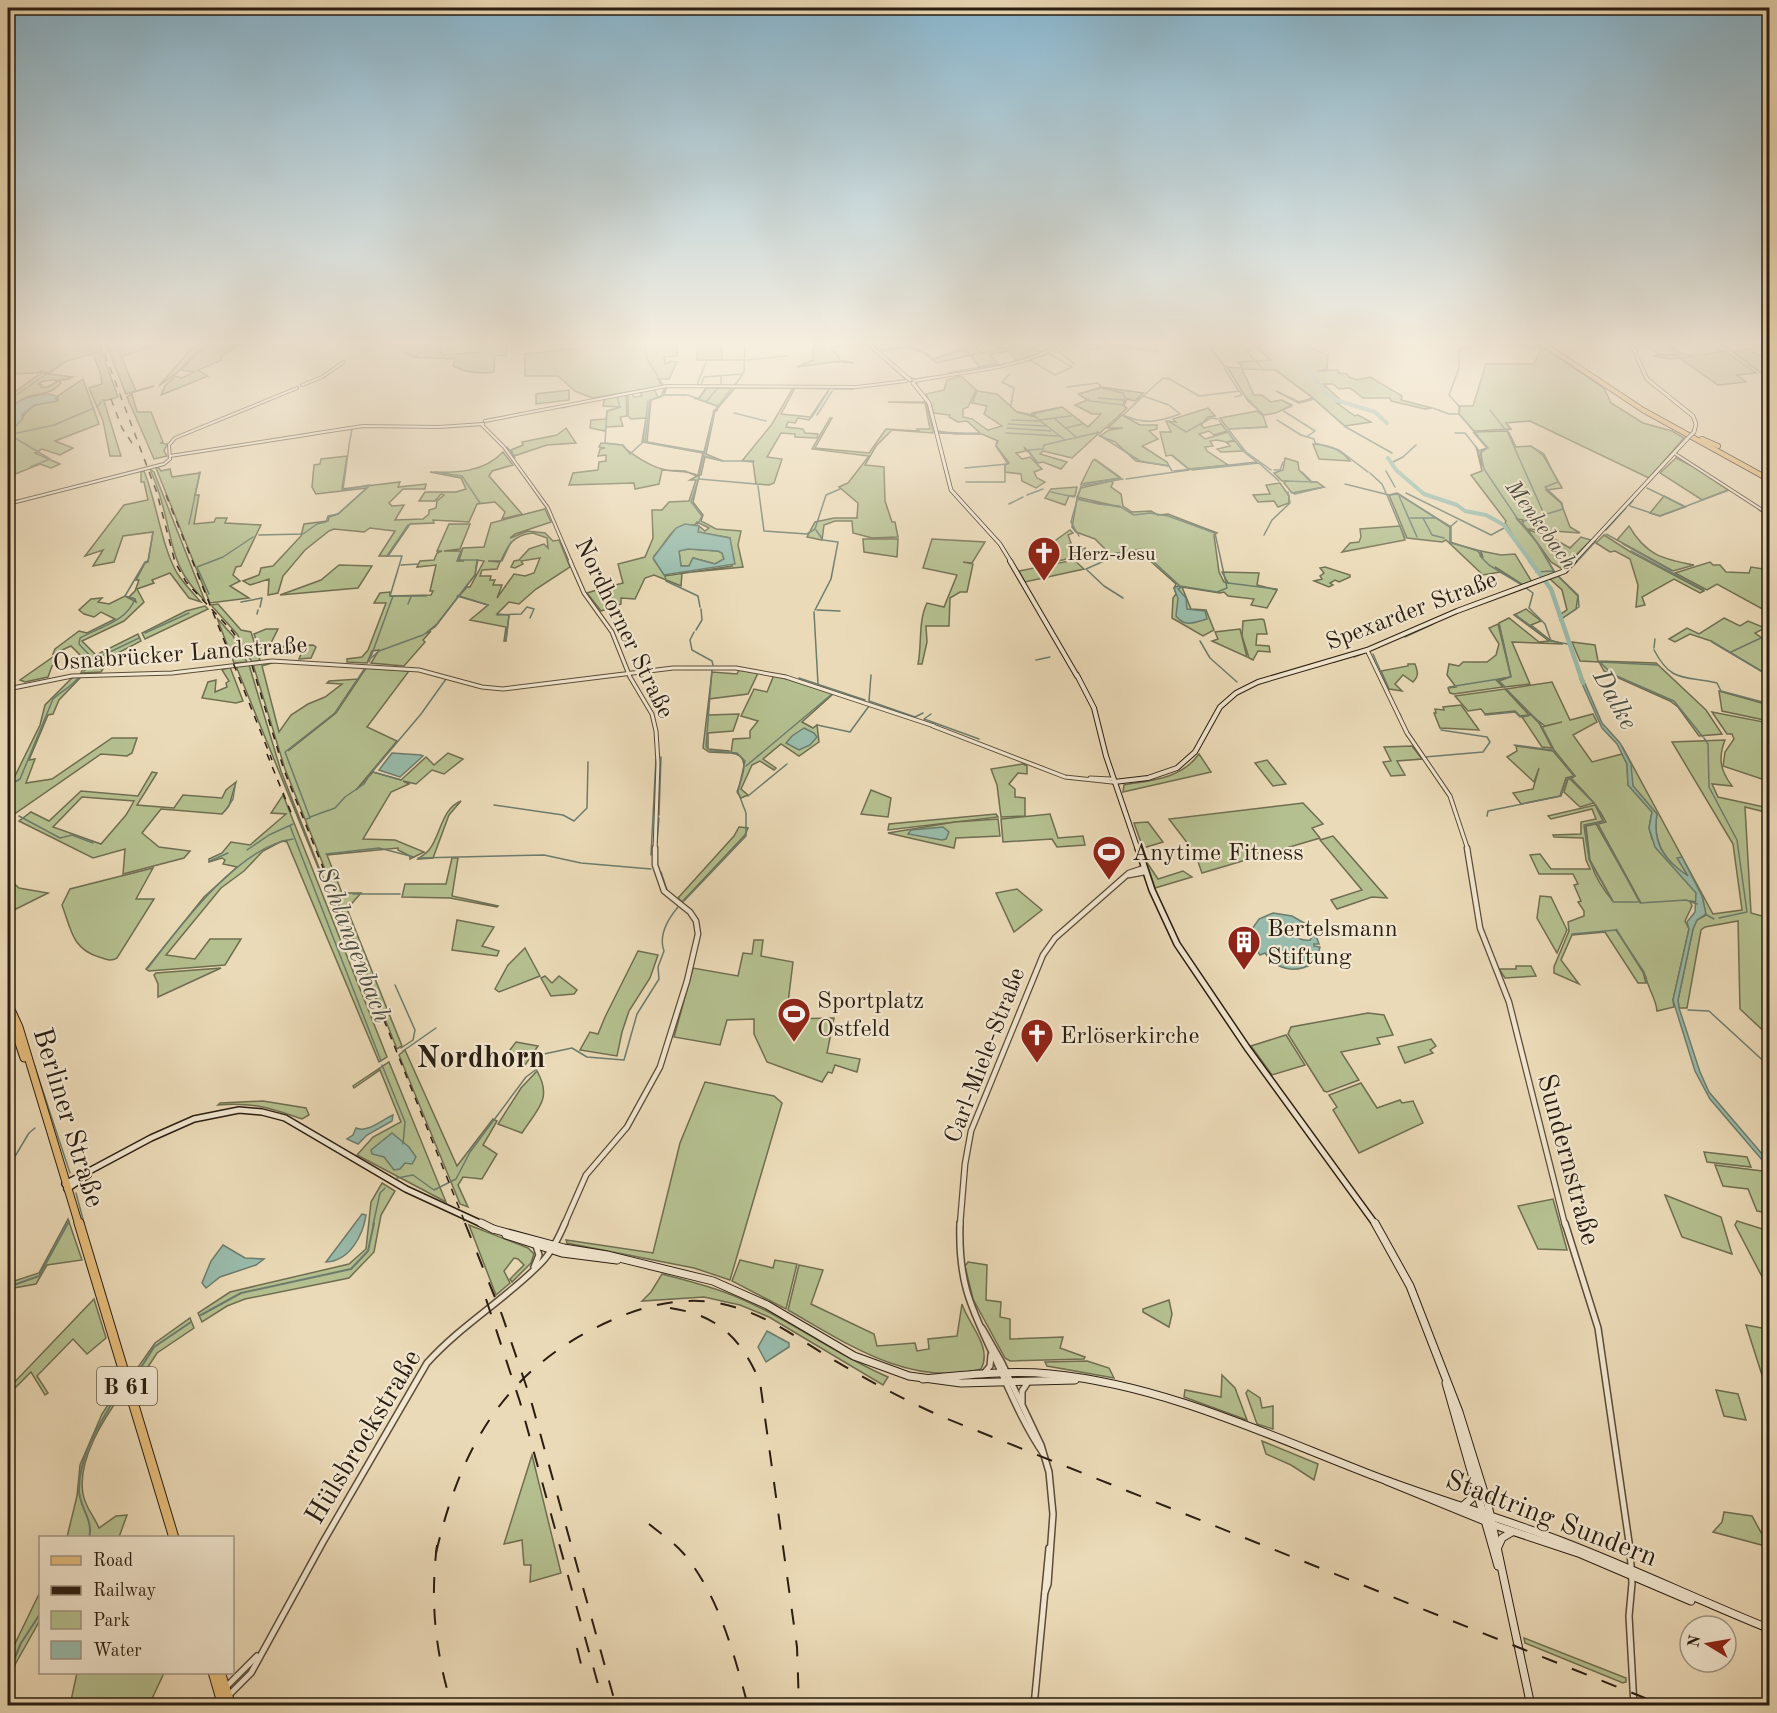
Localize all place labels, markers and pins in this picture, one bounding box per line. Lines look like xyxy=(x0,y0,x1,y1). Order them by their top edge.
church icon: Herz-Jesu xyxy=(1026,535,1062,582)
place label: Herz-Jesu xyxy=(1067,545,1156,565)
sports icon: Anytime Fitness xyxy=(1091,834,1127,881)
place label: Anytime Fitness xyxy=(1132,842,1304,866)
place label: Bertelsmann Stiftung xyxy=(1267,918,1398,970)
building icon: Bertelsmann Stiftung xyxy=(1226,924,1262,971)
place label: Sportplatz Ostfeld xyxy=(817,990,924,1042)
sports icon: Sportplatz Ostfeld xyxy=(776,996,812,1043)
church icon: Erlöserkirche xyxy=(1019,1017,1055,1064)
place label: Erlöserkirche xyxy=(1060,1025,1199,1049)

